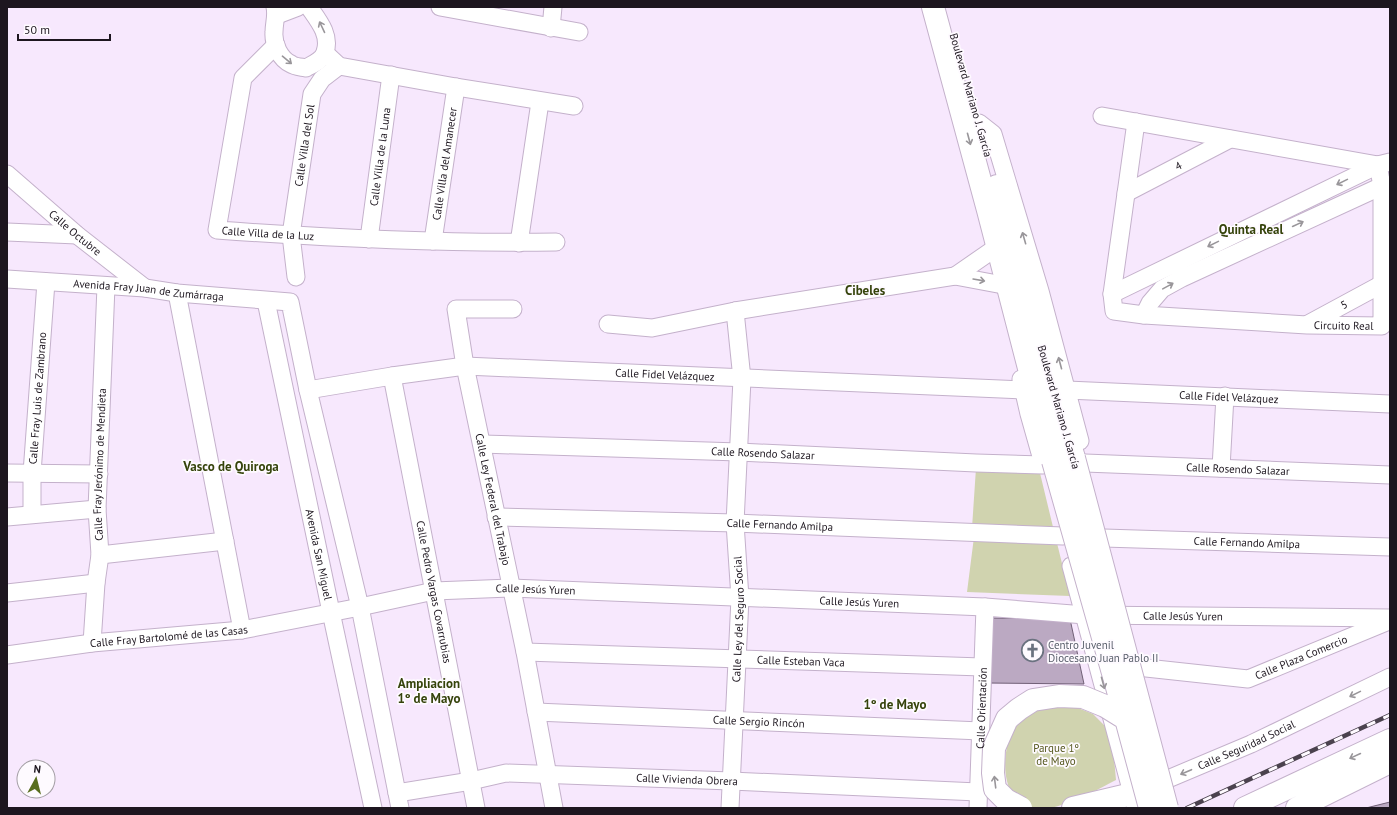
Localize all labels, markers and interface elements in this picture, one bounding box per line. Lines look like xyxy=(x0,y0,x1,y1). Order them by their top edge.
scale bar xyxy=(18,16,110,42)
one-way arrow xyxy=(318,21,325,33)
text: 50 m xyxy=(24,22,50,37)
street label: Boulevard Mariano J. García xyxy=(947,31,995,159)
one-way arrow xyxy=(281,56,292,65)
street label: Calle Villa del Sol xyxy=(291,102,318,187)
street label: Calle Villa del Amanecer xyxy=(429,106,460,221)
street label: Calle Villa de la Luna xyxy=(366,107,394,207)
one-way arrow xyxy=(965,133,973,146)
street label: 4 xyxy=(1172,158,1184,173)
one-way arrow xyxy=(1337,178,1349,186)
street label: Calle Octubre xyxy=(46,207,105,259)
one-way arrow xyxy=(1292,220,1304,227)
district label: Quinta Real xyxy=(1219,221,1283,238)
street label: Calle Villa de la Luz xyxy=(221,223,315,243)
one-way arrow xyxy=(1020,232,1027,245)
one-way arrow xyxy=(1207,241,1219,249)
street label: Avenida Fray Juan de Zumárraga xyxy=(73,276,224,304)
one-way arrow xyxy=(972,277,985,285)
one-way arrow xyxy=(1162,281,1174,289)
district label: Cibeles xyxy=(845,282,886,299)
street label: 5 xyxy=(1338,297,1350,312)
street label: Circuito Real xyxy=(1314,318,1374,333)
street label: Calle Fray Luis de Zambrano xyxy=(26,331,49,465)
street label: Boulevard Mariano J. García xyxy=(1035,343,1083,471)
one-way arrow xyxy=(1056,357,1063,370)
street label: Calle Fidel Velázquez xyxy=(615,365,715,384)
street label: Calle Fray Jerónimo de Mendieta xyxy=(90,388,109,541)
street label: Calle Fidel Velázquez xyxy=(1179,388,1279,406)
street label: Calle Ley Federal del Trabajo xyxy=(472,432,514,567)
street label: Calle Rosendo Salazar xyxy=(711,444,815,463)
district label: Vasco de Quiroga xyxy=(182,458,279,475)
street label: Calle Rosendo Salazar xyxy=(1186,460,1290,478)
street label: Avenida San Miguel xyxy=(303,508,335,602)
street label: Calle Fernando Amilpa xyxy=(727,516,833,534)
street label: Calle Pedro Vargas Covarrubias xyxy=(413,520,455,665)
street label: Calle Fernando Amilpa xyxy=(1193,534,1300,551)
street label: Calle Ley del Seguro Social xyxy=(729,555,747,683)
street label: Calle Jesús Yuren xyxy=(495,581,576,598)
street label: Calle Jesús Yuren xyxy=(819,593,899,611)
street label: Calle Jesús Yuren xyxy=(1143,609,1223,623)
street label: Calle Fray Bartolomé de las Casas xyxy=(89,622,249,650)
street label: Calle Plaza Comercio xyxy=(1253,632,1349,682)
church icon: Centro Juvenil Diocesano Juan Pablo II xyxy=(1020,638,1046,664)
place label: Centro Juvenil Diocesano Juan Pablo II xyxy=(1048,638,1158,665)
street label: Calle Esteban Vaca xyxy=(757,653,845,669)
street label: Calle Orientación xyxy=(973,667,990,749)
district label: Ampliacion 1º de Mayo xyxy=(398,675,460,707)
one-way arrow xyxy=(1099,676,1107,689)
one-way arrow xyxy=(1349,691,1361,698)
district label: 1º de Mayo xyxy=(864,696,926,713)
street label: Calle Sergio Rincón xyxy=(713,713,805,730)
street label: Calle Seguridad Social xyxy=(1196,717,1298,773)
park label: Parque 1º de Mayo xyxy=(1033,741,1079,768)
one-way arrow xyxy=(1349,753,1361,760)
north arrow xyxy=(16,759,56,799)
text: N xyxy=(33,762,42,776)
one-way arrow xyxy=(1181,768,1193,776)
street label: Calle Vivienda Obrera xyxy=(636,771,738,788)
one-way arrow xyxy=(991,776,998,789)

